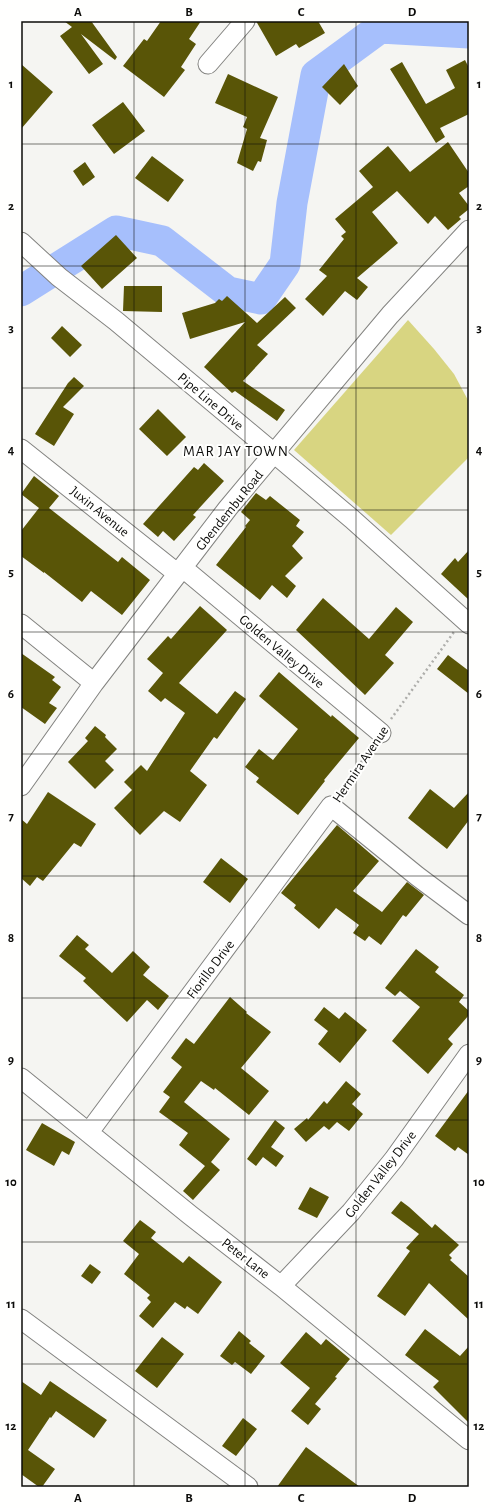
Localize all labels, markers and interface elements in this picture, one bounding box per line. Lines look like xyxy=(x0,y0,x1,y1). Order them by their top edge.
text: A xyxy=(74,6,82,19)
text: B xyxy=(185,6,193,19)
text: C xyxy=(298,6,305,19)
text: D xyxy=(408,6,417,19)
text: 1 xyxy=(9,78,13,91)
text: 1 xyxy=(477,78,481,91)
text: 2 xyxy=(8,200,14,213)
text: 2 xyxy=(476,200,482,213)
text: 3 xyxy=(8,322,14,335)
text: 3 xyxy=(476,322,482,335)
street label: Pipe Line Drive xyxy=(175,370,246,433)
text: 4 xyxy=(8,444,15,457)
district label: MAR JAY TOWN xyxy=(183,444,289,459)
text: 4 xyxy=(476,444,483,457)
street label: Gbendembu Road xyxy=(193,468,266,553)
street label: Juxin Avenue xyxy=(67,484,131,540)
text: 5 xyxy=(8,566,14,579)
text: 5 xyxy=(476,566,482,579)
street label: Golden Valley Drive xyxy=(236,612,326,691)
text: 6 xyxy=(8,688,14,701)
text: 6 xyxy=(476,688,482,701)
street label: Hermira Avenue xyxy=(330,724,391,805)
text: 7 xyxy=(8,810,14,823)
text: 7 xyxy=(476,810,482,823)
text: 8 xyxy=(8,932,14,945)
text: 8 xyxy=(476,932,482,945)
street label: Fiorillo Drive xyxy=(184,938,237,1001)
text: 9 xyxy=(8,1054,14,1067)
text: 9 xyxy=(476,1054,482,1067)
street label: Golden Valley Drive xyxy=(343,1129,419,1221)
text: 10 xyxy=(5,1176,17,1189)
text: 10 xyxy=(473,1176,485,1189)
street label: Peter Lane xyxy=(219,1236,272,1282)
text: 11 xyxy=(6,1298,16,1311)
text: 11 xyxy=(474,1298,484,1311)
text: 12 xyxy=(6,1420,16,1433)
text: 12 xyxy=(474,1420,484,1433)
text: A xyxy=(74,1492,82,1505)
text: B xyxy=(185,1492,193,1505)
text: C xyxy=(298,1492,305,1505)
text: D xyxy=(408,1492,417,1505)

